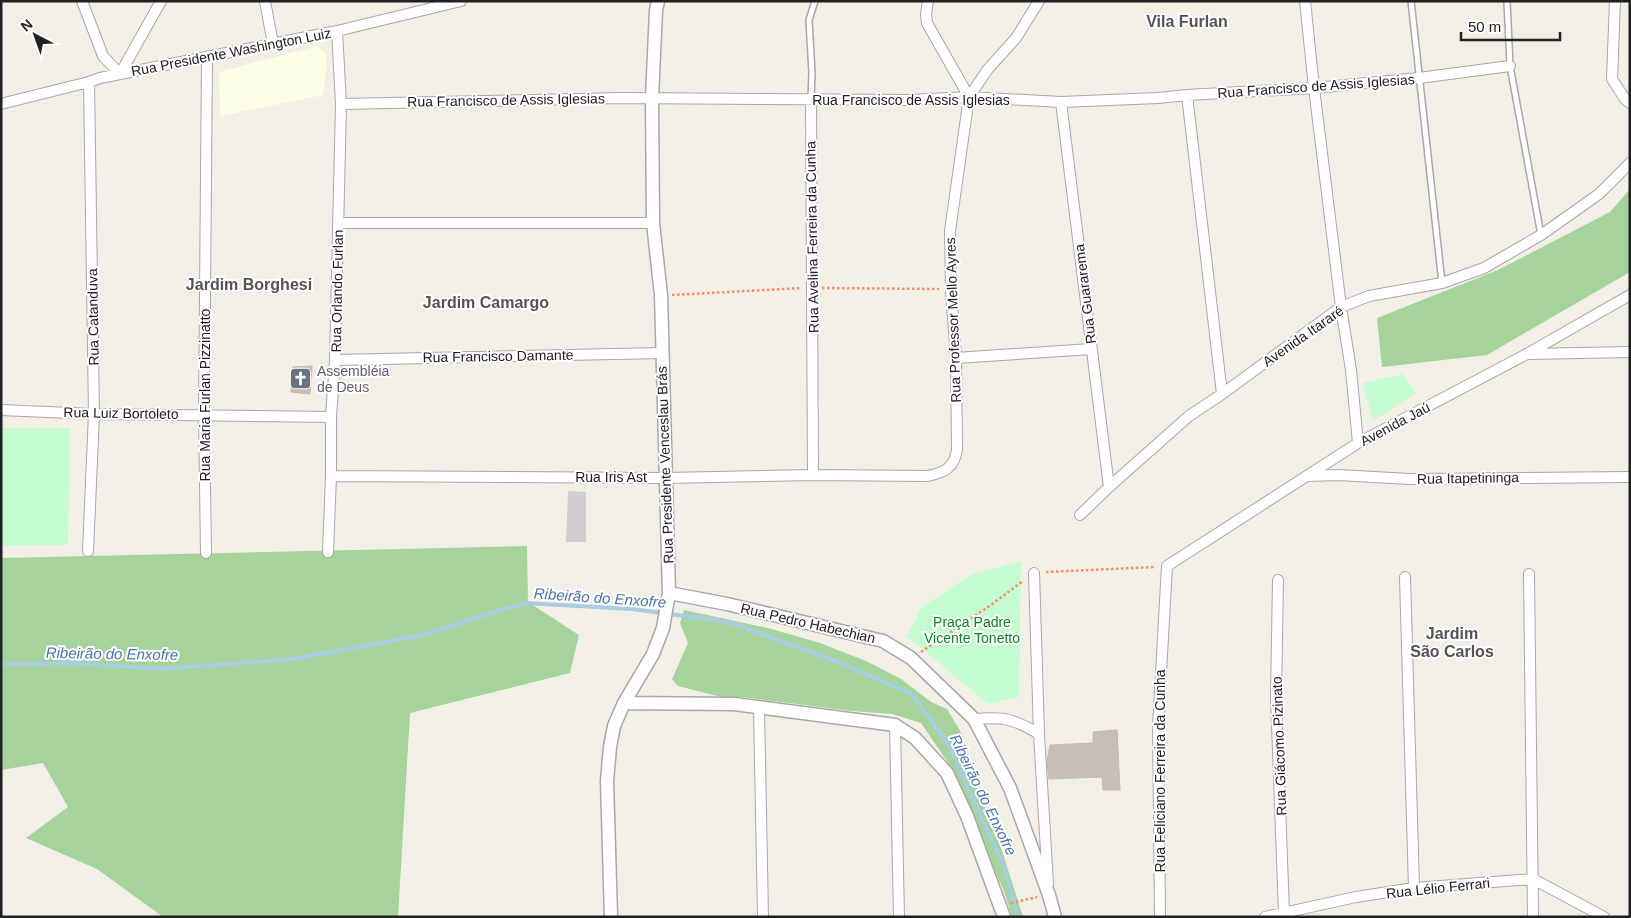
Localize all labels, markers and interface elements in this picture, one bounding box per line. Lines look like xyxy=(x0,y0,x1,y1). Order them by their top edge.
north arrow xyxy=(10,10,60,60)
scale bar xyxy=(1461,10,1560,42)
district label: Vila Furlan xyxy=(1146,13,1228,30)
text: N xyxy=(17,16,36,35)
text: 50 m xyxy=(1468,18,1501,35)
street label: Rua Presidente Washington Luiz xyxy=(130,25,332,79)
street label: Rua Francisco de Assis Iglesias xyxy=(1217,71,1415,101)
street label: Rua Francisco de Assis Iglesias xyxy=(407,90,605,110)
street label: Rua Francisco de Assis Iglesias xyxy=(812,92,1010,108)
street label: Rua Avelina Ferreira da Cunha xyxy=(802,141,822,333)
street label: Rua Orlando Furlan xyxy=(328,229,346,353)
street label: Rua Professor Mello Ayres xyxy=(942,237,964,403)
street label: Rua Guararema xyxy=(1071,243,1099,345)
street label: Rua Catanduva xyxy=(84,268,102,366)
district label: Jardim Borghesi xyxy=(186,276,312,293)
district label: Jardim Camargo xyxy=(423,294,549,311)
street label: Avenida Itararé xyxy=(1260,302,1347,370)
street label: Rua Maria Furlan Pizzinatto xyxy=(197,308,213,481)
street label: Rua Francisco Damante xyxy=(422,347,574,365)
place label: Assembléia de Deus xyxy=(317,363,390,395)
street label: Rua Presidente Venceslau Brás xyxy=(654,366,676,564)
church icon: Assembléia de Deus xyxy=(289,367,313,391)
street label: Avenida Jaú xyxy=(1357,399,1433,449)
street label: Rua Luiz Bortoleto xyxy=(63,404,179,422)
street label: Rua Iris Ast xyxy=(575,469,647,485)
street label: Rua Itapetininga xyxy=(1417,469,1519,487)
water label: Ribeirão do Enxofre xyxy=(533,584,667,611)
street label: Rua Pedro Habechian xyxy=(739,600,877,646)
park label: Praça Padre Vicente Tonetto xyxy=(924,614,1020,646)
district label: Jardim São Carlos xyxy=(1410,625,1494,660)
water label: Ribeirão do Enxofre xyxy=(46,644,178,663)
street label: Rua Feliciano Ferreira da Cunha xyxy=(1152,669,1168,873)
street label: Rua Giácomo Pizinato xyxy=(1269,676,1289,816)
water label: Ribeirão do Enxofre xyxy=(947,731,1020,858)
street label: Rua Lélio Ferrari xyxy=(1385,875,1491,901)

